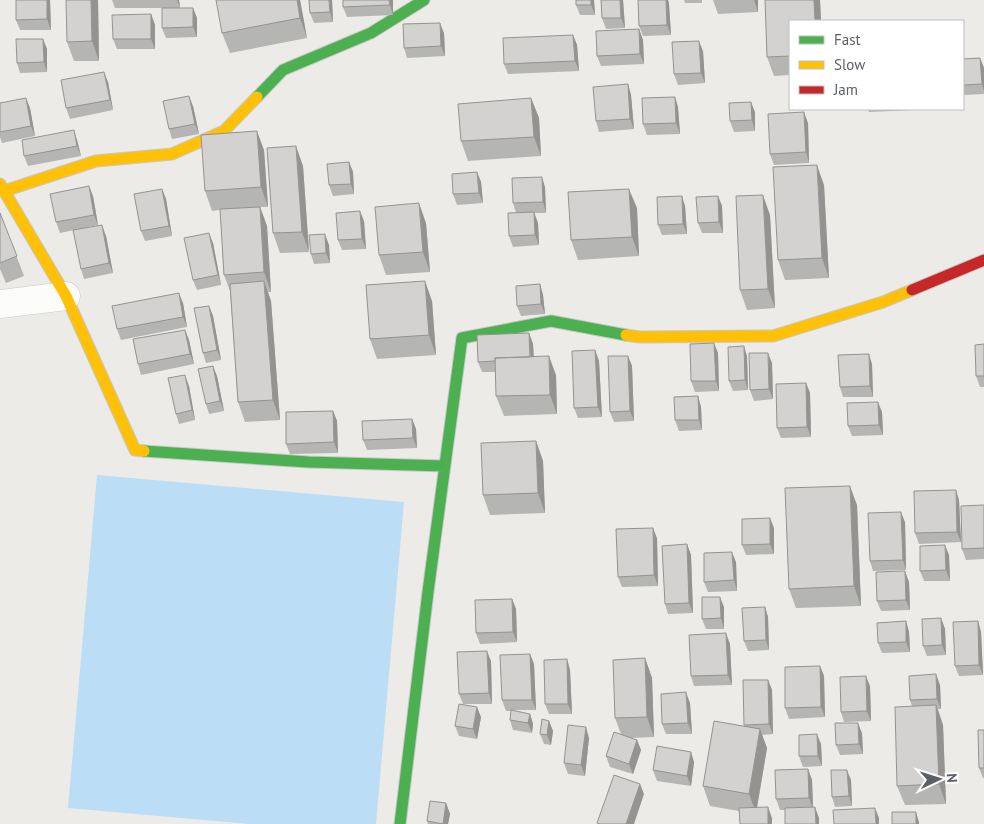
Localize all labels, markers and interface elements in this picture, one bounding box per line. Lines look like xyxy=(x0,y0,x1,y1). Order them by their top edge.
legend xyxy=(789,20,964,110)
text: Fast xyxy=(834,30,861,49)
text: Slow xyxy=(834,55,865,74)
text: Jam xyxy=(833,80,858,99)
north arrow xyxy=(914,754,964,804)
text: N xyxy=(943,773,961,783)

